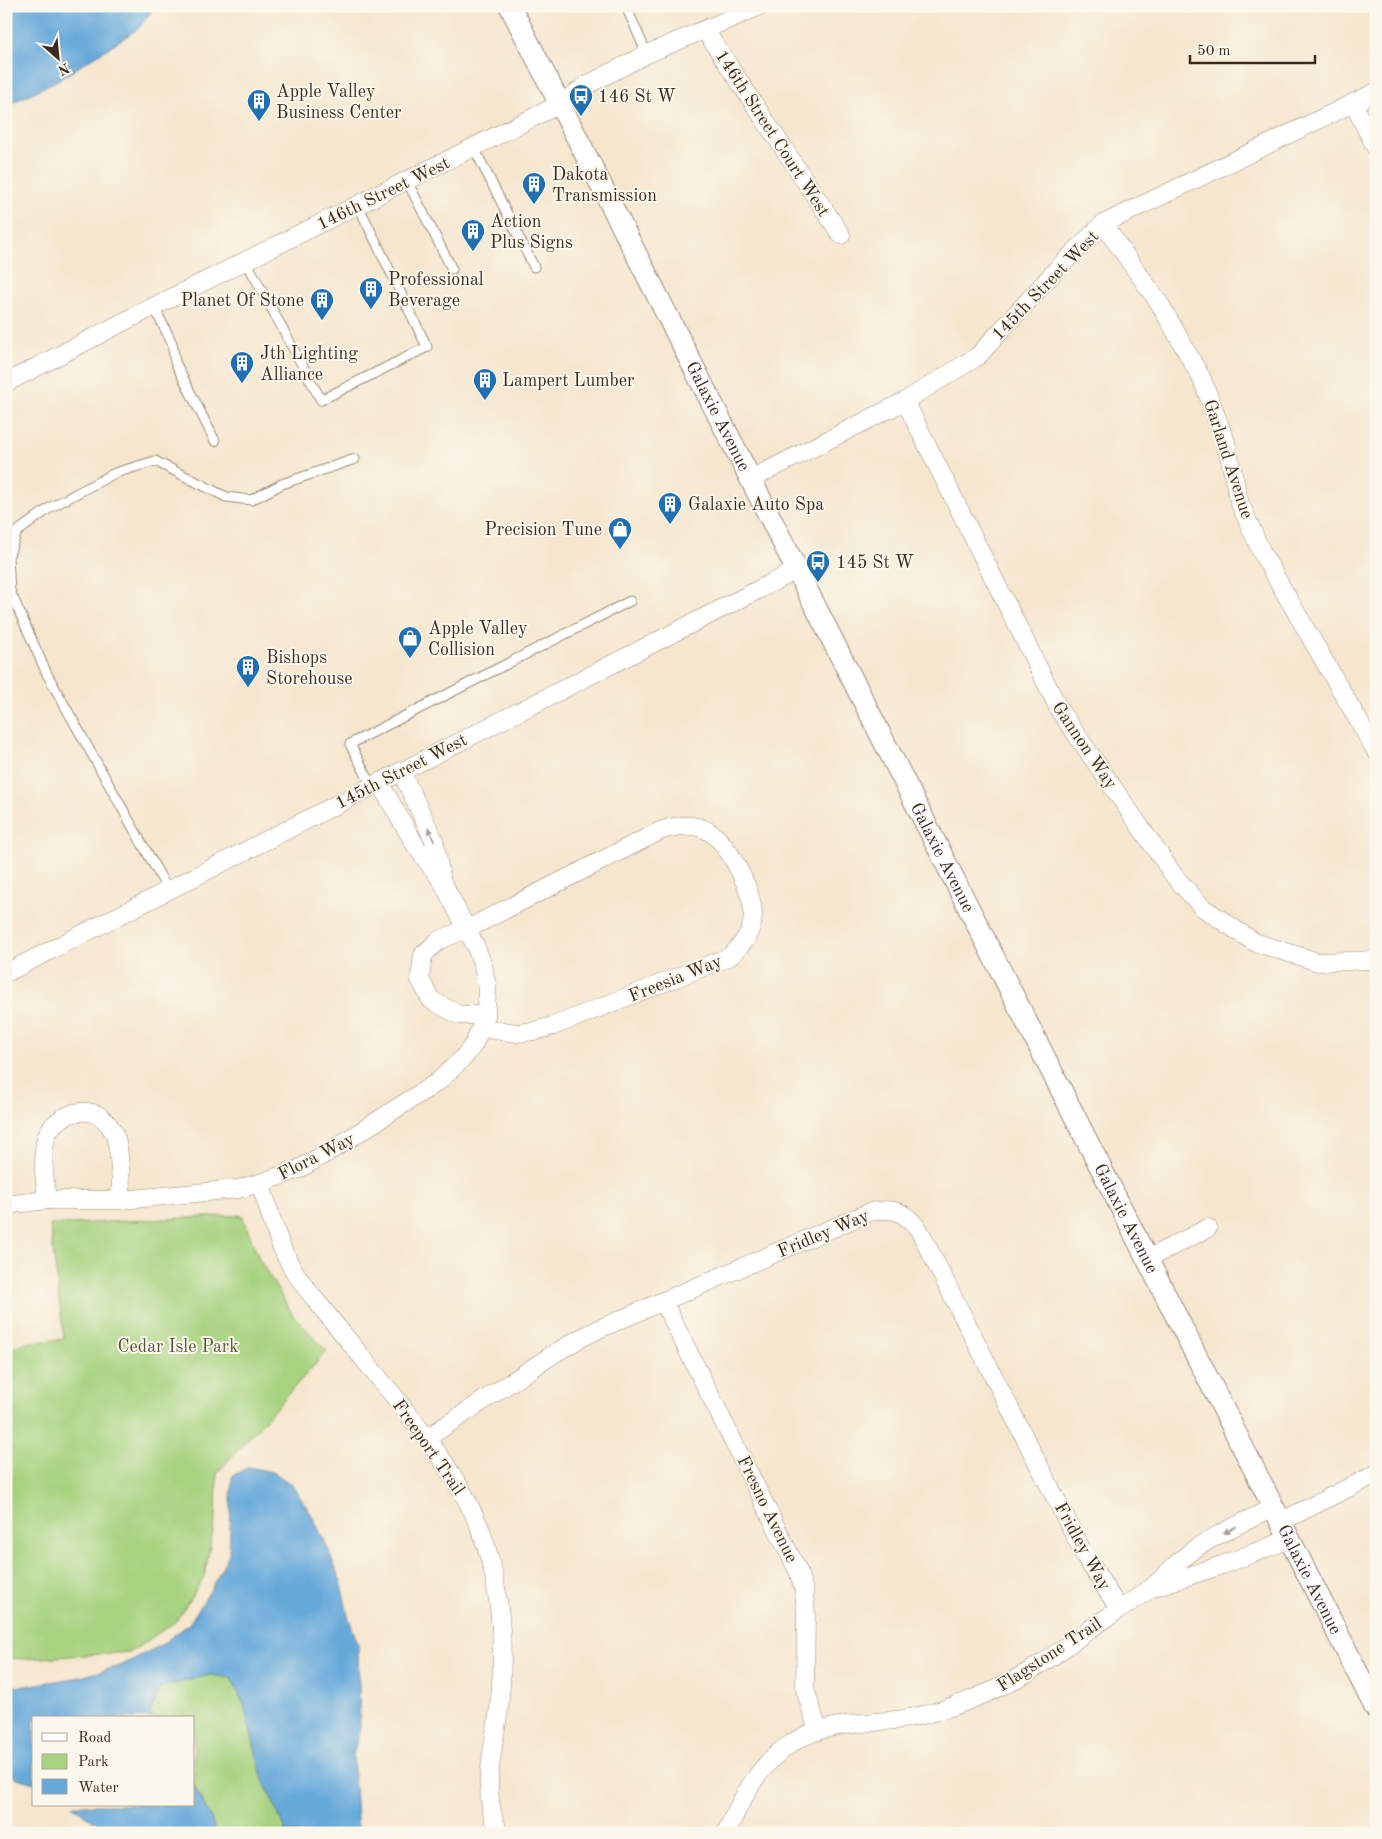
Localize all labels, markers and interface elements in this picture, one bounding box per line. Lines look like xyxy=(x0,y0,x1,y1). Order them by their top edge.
north arrow xyxy=(32,32,82,82)
scale bar xyxy=(1190,32,1314,64)
text: 50 m xyxy=(1197,44,1231,59)
street label: 146th Street Court West xyxy=(712,47,833,220)
text: N xyxy=(55,60,71,77)
place label: Apple Valley Business Center xyxy=(276,83,402,122)
bus stop icon: 146 St W xyxy=(568,83,594,117)
building icon: Apple Valley Business Center xyxy=(246,88,272,122)
place label: 146 St W xyxy=(598,88,676,106)
street label: 146th Street West xyxy=(314,154,453,234)
place label: Dakota Transmission xyxy=(552,166,657,205)
building icon: Dakota Transmission xyxy=(521,171,547,205)
place label: Action Plus Signs xyxy=(490,213,573,252)
building icon: Action Plus Signs xyxy=(460,218,486,252)
street label: 145th Street West xyxy=(989,227,1103,344)
place label: Professional Beverage xyxy=(388,271,484,310)
building icon: Professional Beverage xyxy=(358,276,384,310)
building icon: Planet Of Stone xyxy=(309,287,335,321)
place label: Planet Of Stone xyxy=(181,292,304,310)
place label: Jth Lighting Alliance xyxy=(260,345,358,384)
building icon: Jth Lighting Alliance xyxy=(229,350,255,384)
street label: Galaxie Avenue xyxy=(682,359,753,474)
building icon: Lampert Lumber xyxy=(472,367,498,401)
place label: Lampert Lumber xyxy=(502,372,635,390)
street label: Garland Avenue xyxy=(1200,397,1256,521)
building icon: Galaxie Auto Spa xyxy=(657,491,683,525)
place label: Galaxie Auto Spa xyxy=(688,496,824,514)
shop icon: Precision Tune xyxy=(607,516,633,550)
place label: Precision Tune xyxy=(485,521,602,539)
bus stop icon: 145 St W xyxy=(805,549,831,583)
place label: 145 St W xyxy=(836,554,914,572)
place label: Apple Valley Collision xyxy=(428,620,528,659)
shop icon: Apple Valley Collision xyxy=(397,625,423,659)
place label: Bishops Storehouse xyxy=(266,649,352,688)
building icon: Bishops Storehouse xyxy=(235,654,261,688)
street label: Gannon Way xyxy=(1048,699,1120,793)
street label: 145th Street West xyxy=(333,731,470,813)
street label: Galaxie Avenue xyxy=(907,800,977,915)
one-way arrow xyxy=(427,827,435,841)
street label: Freesia Way xyxy=(626,952,725,1006)
street label: Flora Way xyxy=(275,1130,358,1184)
street label: Galaxie Avenue xyxy=(1090,1161,1161,1276)
street label: Fridley Way xyxy=(775,1206,872,1261)
park label: Cedar Isle Park xyxy=(117,1338,239,1356)
street label: Freeport Trail xyxy=(389,1397,468,1499)
street label: Fresno Avenue xyxy=(733,1453,801,1566)
street label: Fridley Way xyxy=(1051,1500,1114,1594)
street label: Galaxie Avenue xyxy=(1274,1522,1344,1637)
one-way arrow xyxy=(1223,1526,1237,1534)
street label: Flagstone Trail xyxy=(994,1614,1105,1695)
legend xyxy=(32,1716,195,1806)
text: Road xyxy=(78,1731,112,1746)
text: Park xyxy=(78,1755,109,1770)
text: Water xyxy=(78,1781,119,1796)

